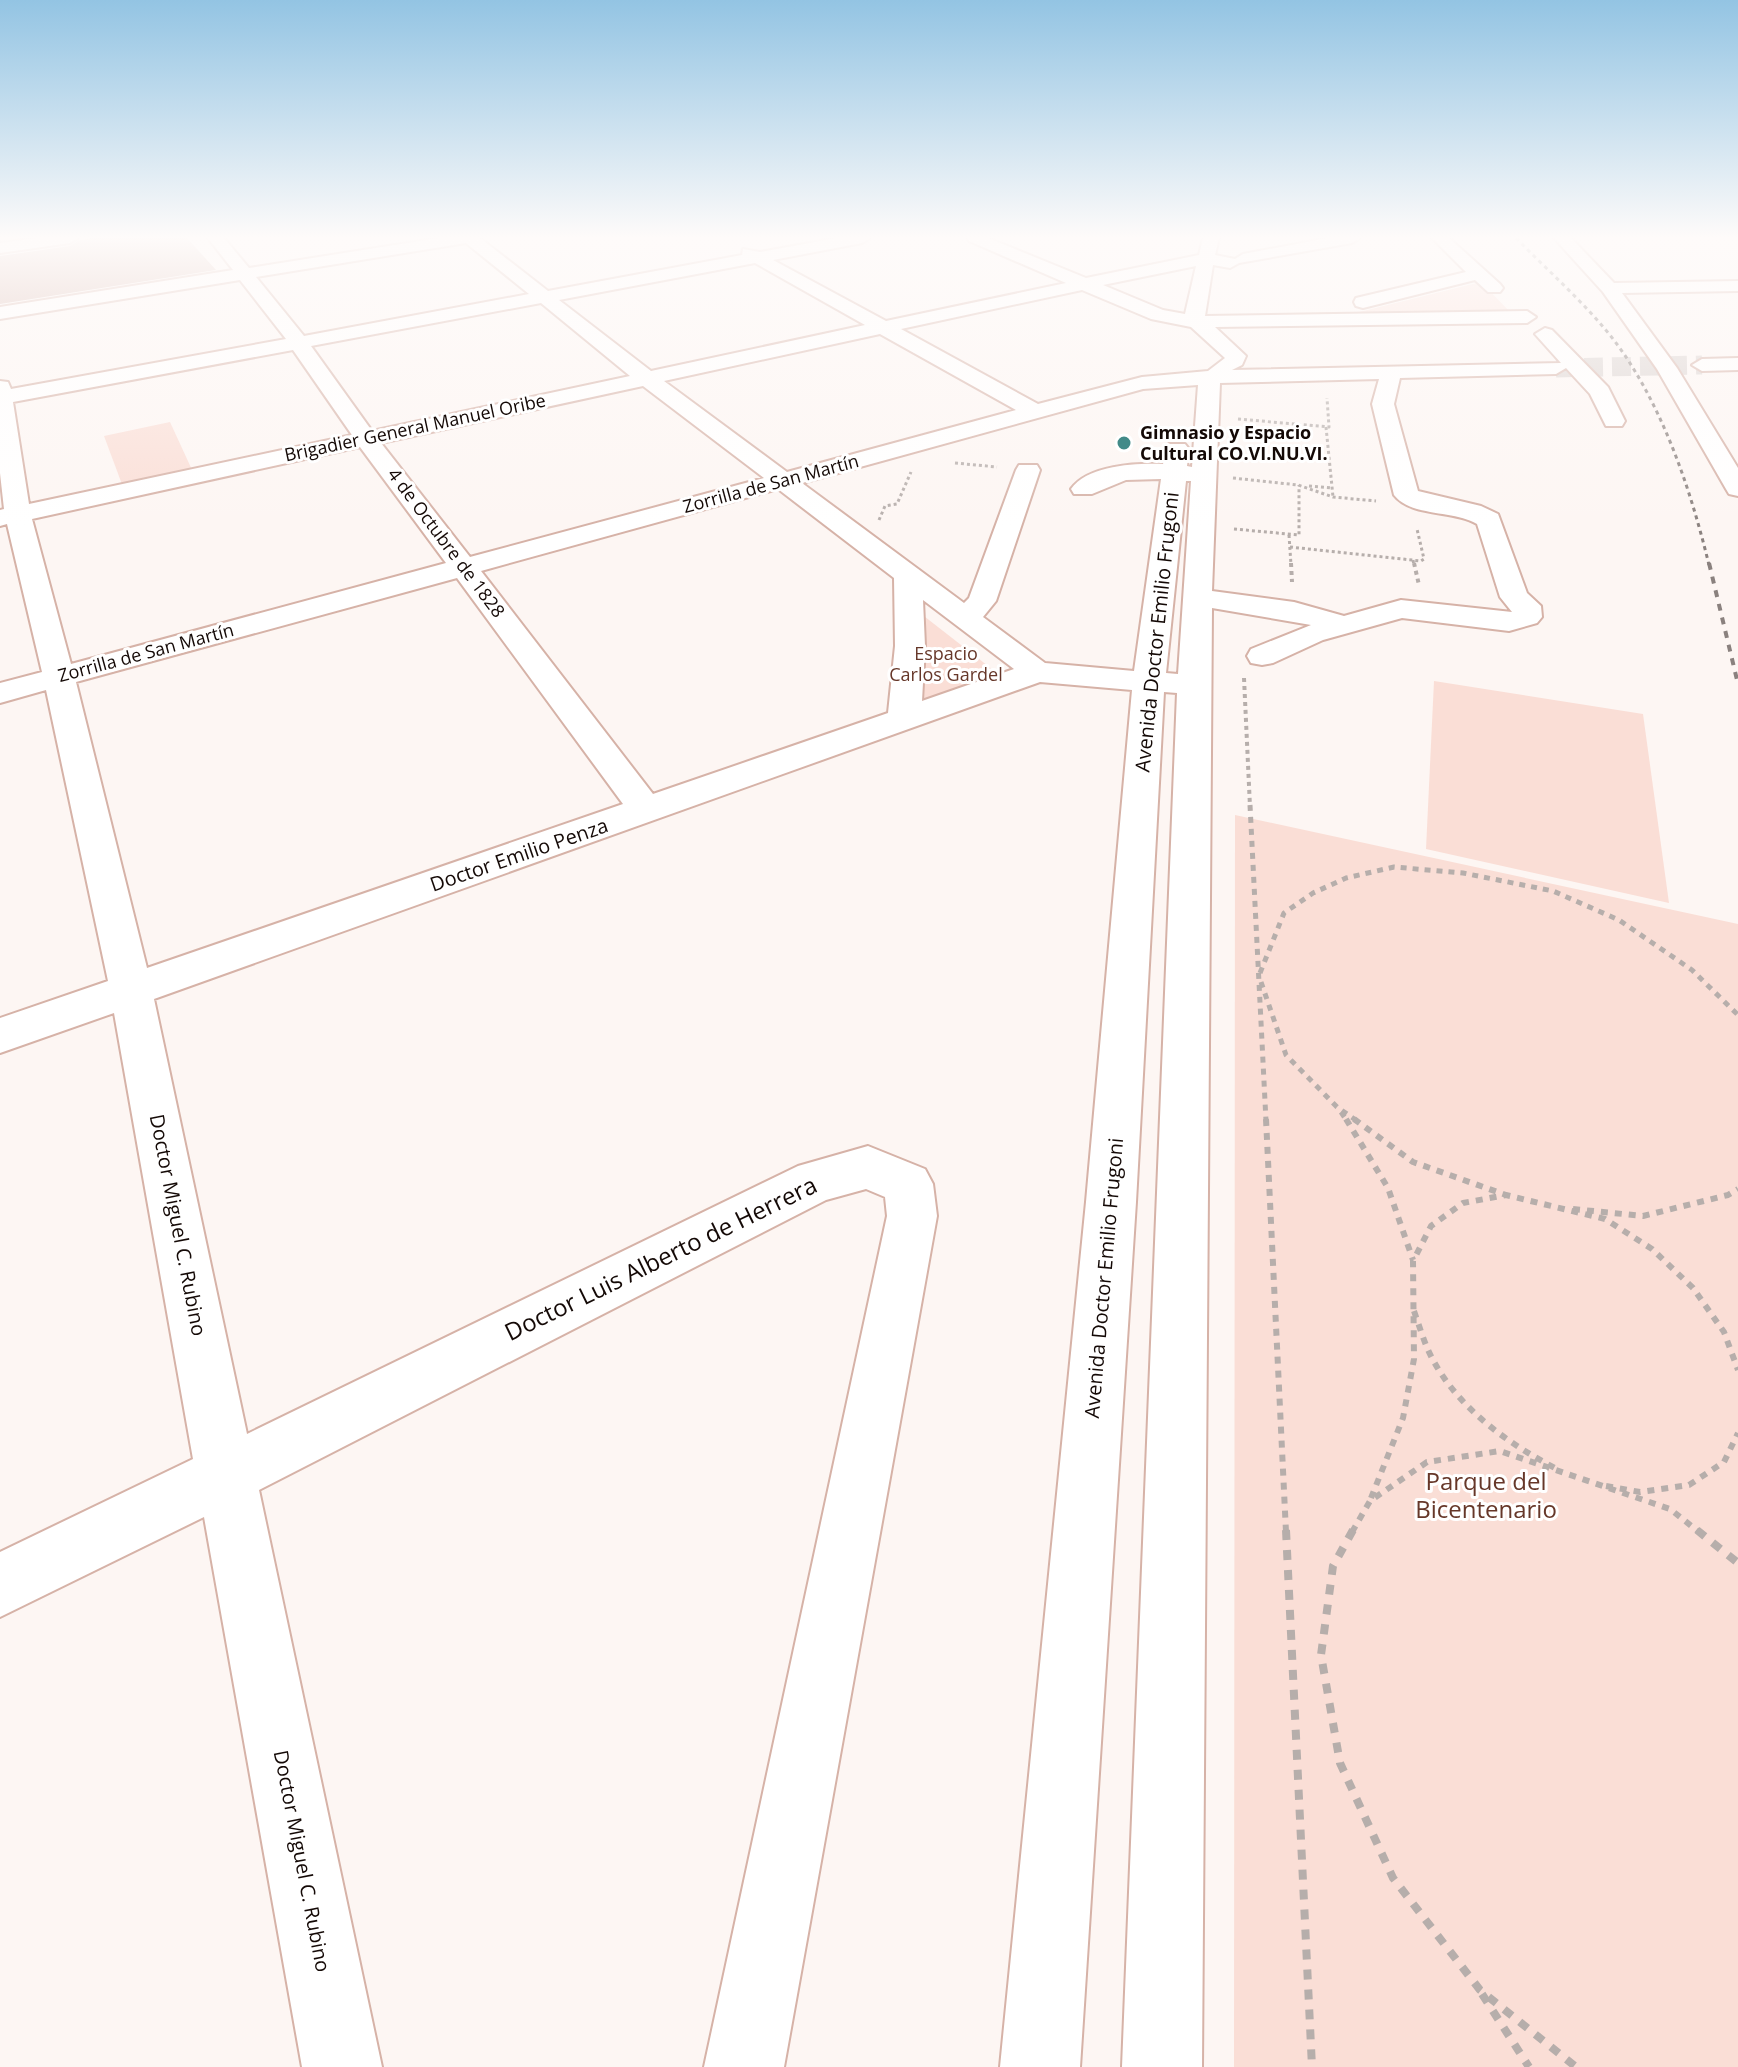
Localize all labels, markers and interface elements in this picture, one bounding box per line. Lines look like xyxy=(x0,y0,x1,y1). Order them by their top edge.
street label: Brigadier General Manuel Oribe xyxy=(282,388,548,466)
place label: Gimnasio y Espacio Cultural CO.VI.NU.VI. xyxy=(1140,420,1328,465)
marker: Gimnasio y Espacio Cultural CO.VI.NU.VI. xyxy=(1115,434,1133,452)
street label: Zorrilla de San Martín xyxy=(680,448,861,518)
street label: 4 de Octubre de 1828 xyxy=(383,463,511,622)
street label: Avenida Doctor Emilio Frugoni xyxy=(1128,491,1185,773)
street label: Zorrilla de San Martín xyxy=(55,617,236,687)
park label: Espacio Carlos Gardel xyxy=(889,641,1003,686)
street label: Doctor Emilio Penza xyxy=(426,811,611,898)
street label: Doctor Miguel C. Rubino xyxy=(144,1112,213,1338)
street label: Avenida Doctor Emilio Frugoni xyxy=(1078,1137,1129,1419)
street label: Doctor Luis Alberto de Herrera xyxy=(499,1168,822,1348)
park label: Parque del Bicentenario xyxy=(1415,1464,1557,1525)
street label: Doctor Miguel C. Rubino xyxy=(268,1748,337,1974)

